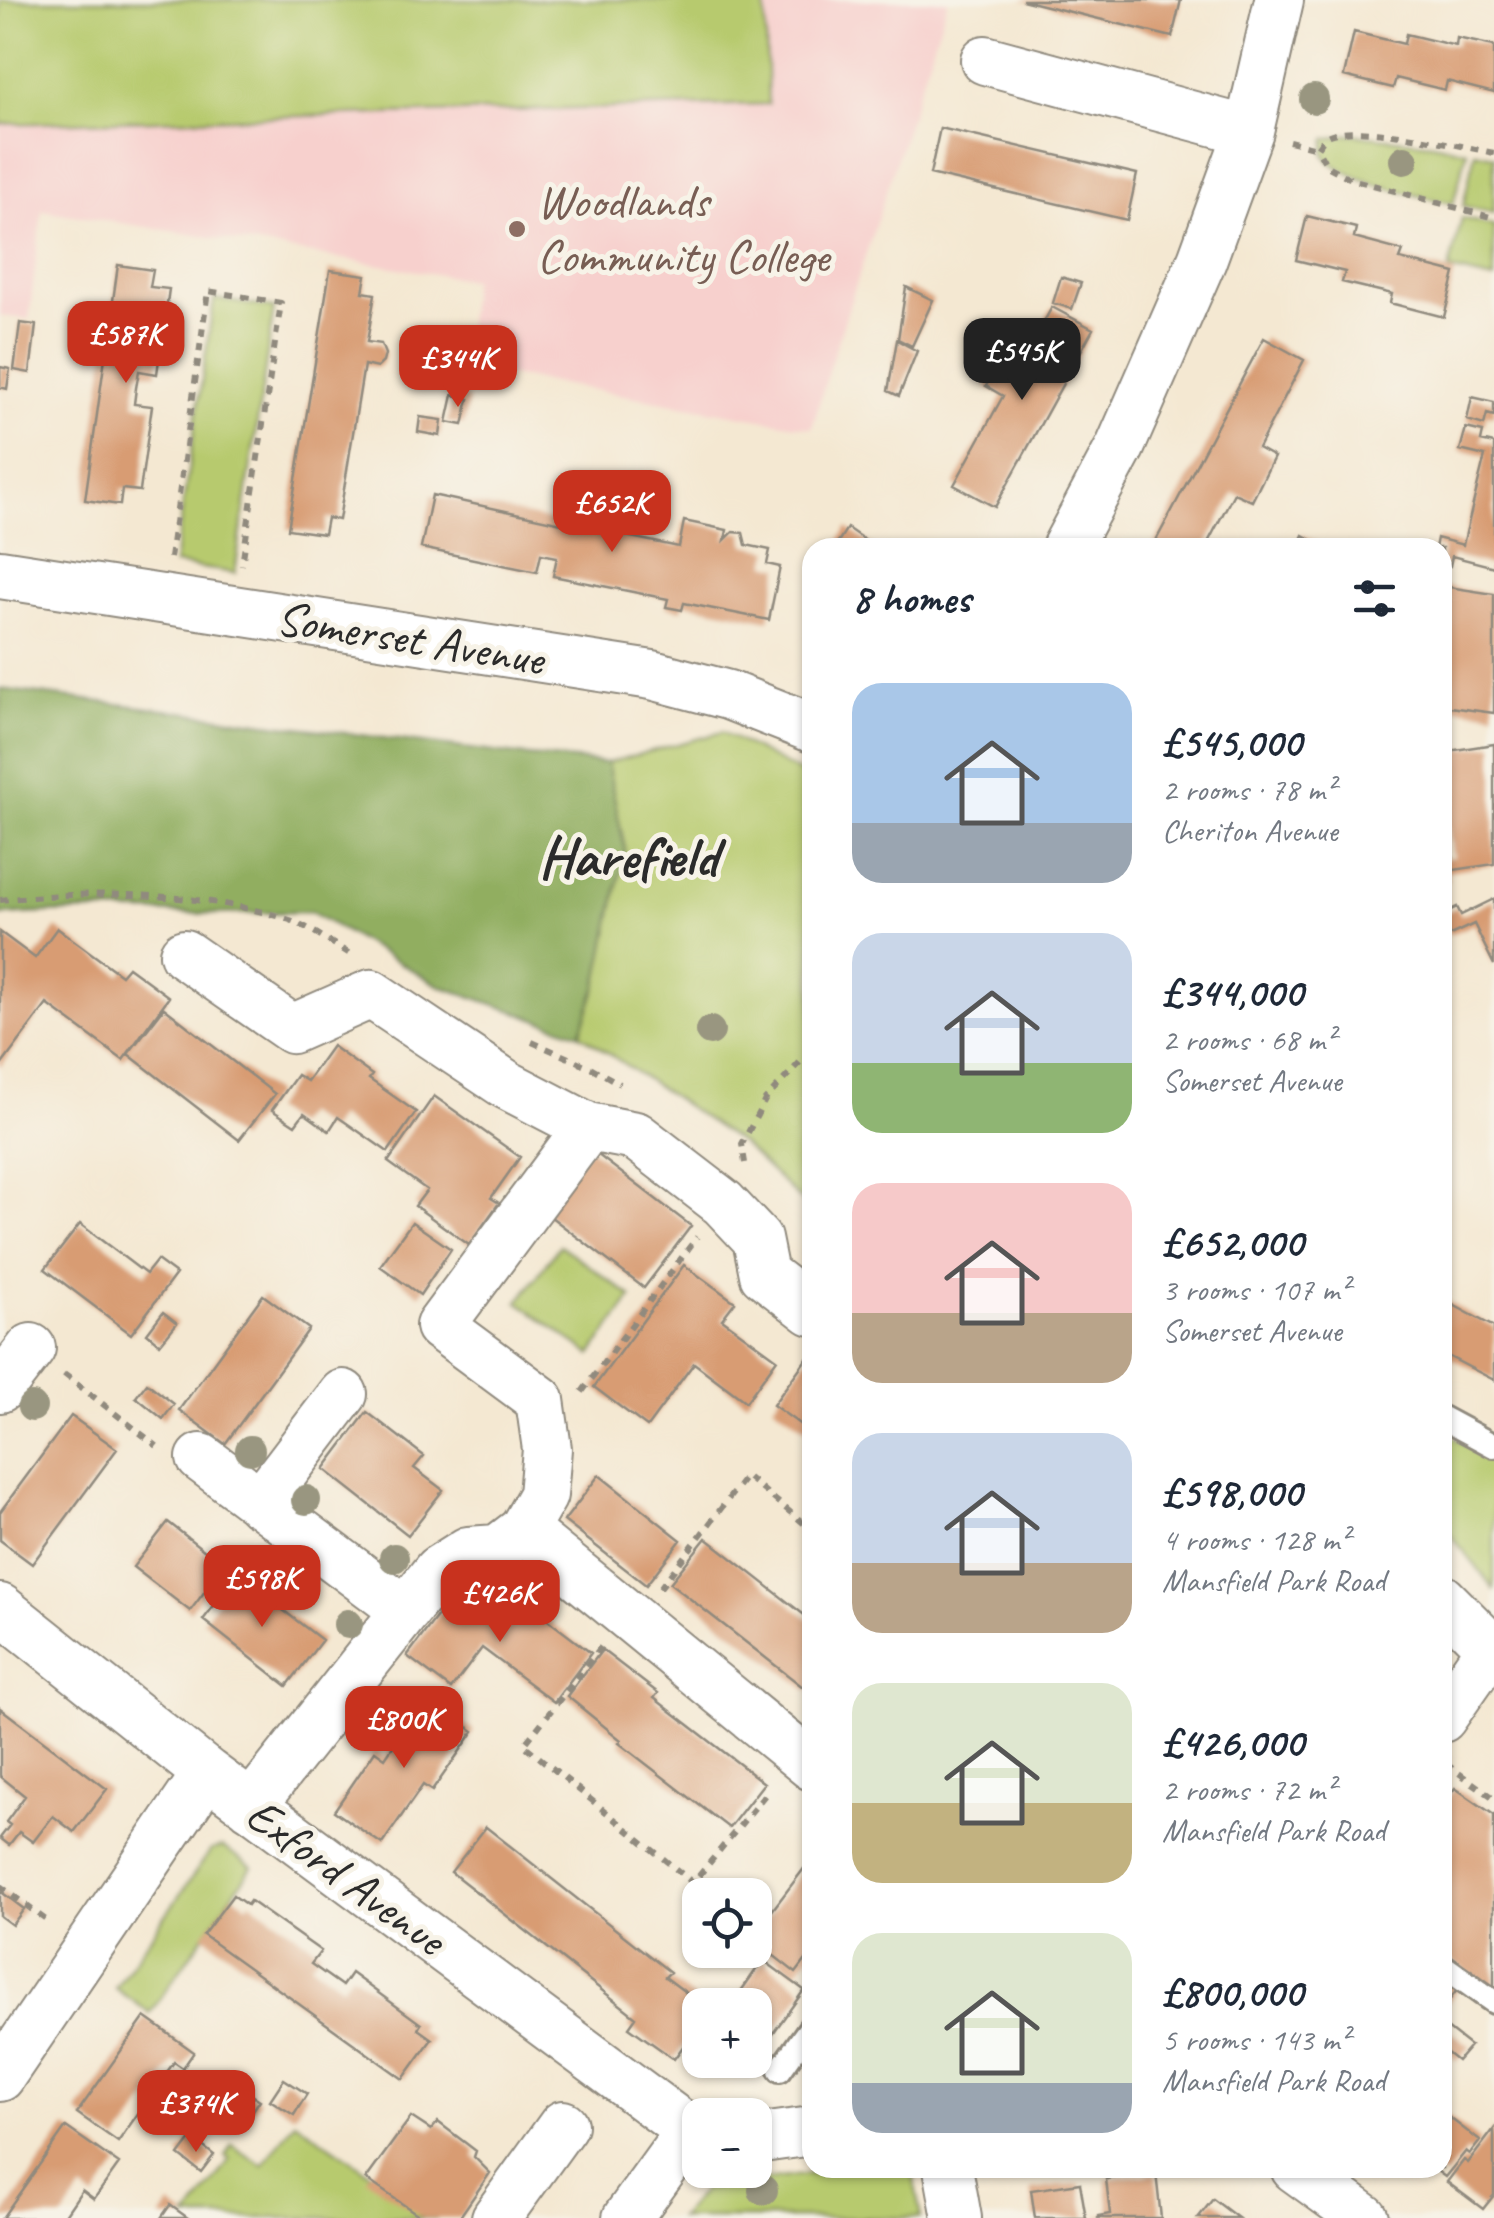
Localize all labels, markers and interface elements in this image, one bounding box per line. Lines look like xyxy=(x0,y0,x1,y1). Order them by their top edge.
place label: Woodlands Community College xyxy=(537,171,833,286)
marker: Woodlands Community College xyxy=(506,218,528,240)
pin: £587K xyxy=(56,301,196,386)
text: £587K xyxy=(89,313,163,354)
pin: £545K xyxy=(952,318,1092,403)
pin: £344K xyxy=(388,325,528,410)
text: £545K xyxy=(986,330,1058,371)
text: £344K xyxy=(421,337,495,378)
pin: £652K xyxy=(542,470,682,555)
text: £652K xyxy=(575,482,649,523)
icon: filters xyxy=(1347,571,1402,626)
text: 8 homes xyxy=(852,572,971,625)
street label: Somerset Avenue xyxy=(272,587,551,689)
text: £545,000 xyxy=(1162,716,1301,769)
icon: home xyxy=(932,723,1052,843)
text: 2 rooms · 78 m² xyxy=(1162,769,1335,810)
text: Cheriton Avenue xyxy=(1162,810,1338,851)
district label: Harefield xyxy=(538,820,727,893)
text: £344,000 xyxy=(1162,966,1303,1019)
icon: home xyxy=(932,973,1052,1093)
text: 2 rooms · 68 m² xyxy=(1162,1019,1335,1060)
text: Somerset Avenue xyxy=(1162,1060,1342,1101)
text: £652,000 xyxy=(1162,1216,1303,1269)
icon: home xyxy=(932,1223,1052,1343)
text: 3 rooms · 107 m² xyxy=(1162,1269,1349,1310)
text: Somerset Avenue xyxy=(1162,1310,1342,1351)
text: £598,000 xyxy=(1162,1466,1301,1519)
icon: home xyxy=(932,1473,1052,1593)
text: 4 rooms · 128 m² xyxy=(1162,1519,1349,1560)
pin: £598K xyxy=(192,1545,332,1630)
text: £598K xyxy=(226,1557,298,1598)
pin: £426K xyxy=(430,1560,570,1645)
text: Mansfield Park Road xyxy=(1162,1560,1385,1601)
text: £426K xyxy=(463,1572,537,1613)
pin: £800K xyxy=(334,1686,474,1771)
text: £800K xyxy=(367,1698,441,1739)
text: £426,000 xyxy=(1162,1716,1304,1769)
icon: home xyxy=(932,1723,1052,1843)
text: 2 rooms · 72 m² xyxy=(1162,1769,1335,1810)
street label: Exford Avenue xyxy=(235,1784,460,1970)
text: Mansfield Park Road xyxy=(1162,1810,1385,1851)
map controls xyxy=(682,1878,772,2188)
button: locate xyxy=(682,1878,772,1968)
text: £800,000 xyxy=(1162,1966,1303,2019)
icon: home xyxy=(932,1973,1052,2093)
button: + xyxy=(682,1988,772,2078)
text: 5 rooms · 143 m² xyxy=(1162,2019,1349,2060)
text: Mansfield Park Road xyxy=(1162,2060,1385,2101)
pin: £374K xyxy=(126,2070,266,2155)
text: £374K xyxy=(159,2082,233,2123)
button: − xyxy=(682,2098,772,2188)

